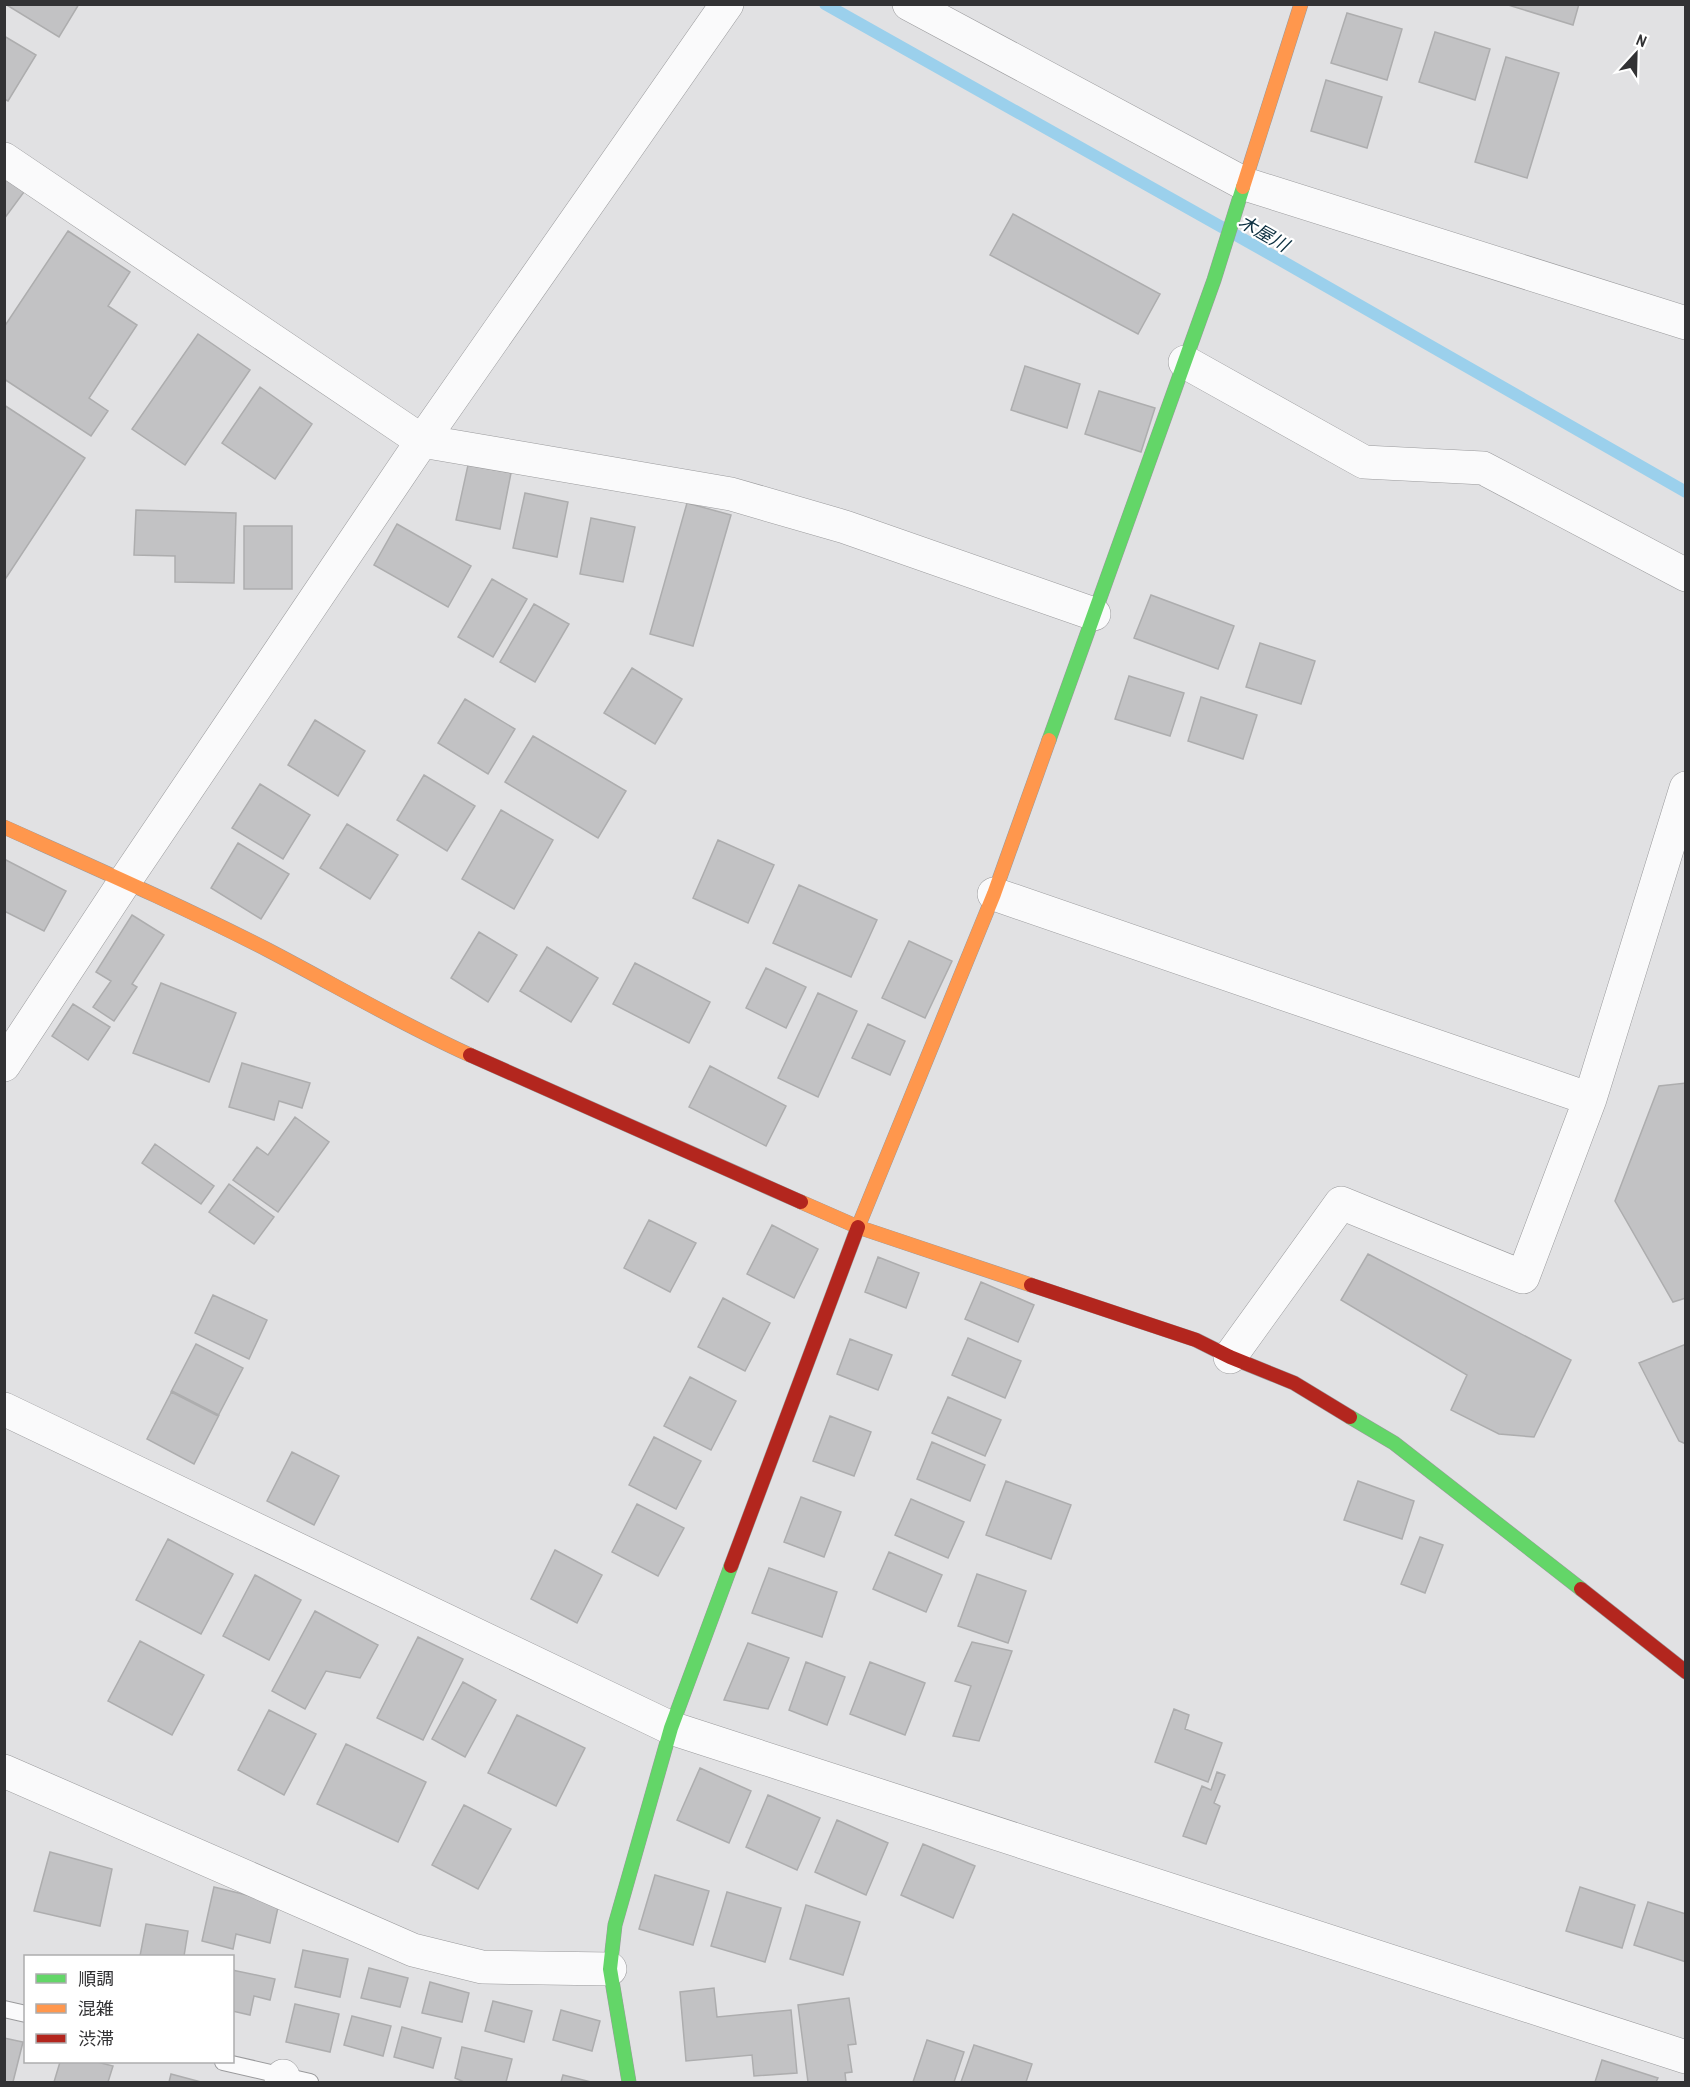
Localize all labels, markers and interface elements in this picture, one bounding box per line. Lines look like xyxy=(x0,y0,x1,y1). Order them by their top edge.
north arrow xyxy=(1606,24,1666,84)
text: N xyxy=(1633,28,1650,52)
water label: 木屋川 xyxy=(1234,209,1295,258)
legend xyxy=(24,1955,234,2063)
text: 順調 xyxy=(78,1966,114,1991)
text: 混雑 xyxy=(78,1996,114,2021)
text: 渋滞 xyxy=(78,2026,114,2051)

